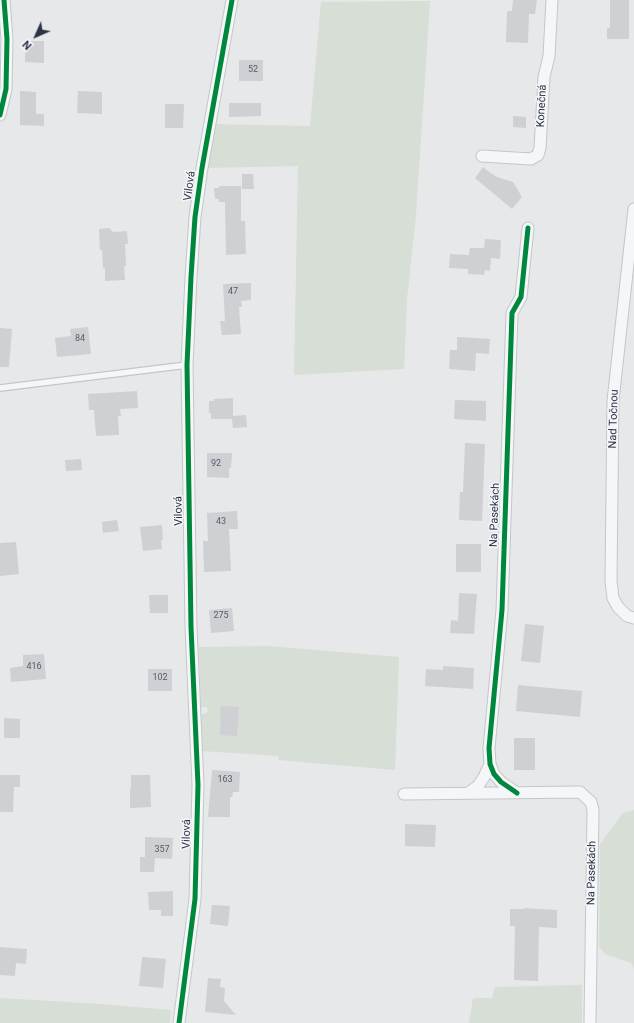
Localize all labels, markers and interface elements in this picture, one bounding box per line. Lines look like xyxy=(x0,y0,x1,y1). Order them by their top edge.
north arrow xyxy=(16,16,56,56)
text: N xyxy=(20,38,35,52)
house number: 52 xyxy=(248,65,258,75)
street label: Konečná xyxy=(534,84,550,128)
street label: Vilová xyxy=(181,170,199,202)
house number: 47 xyxy=(228,287,238,297)
house number: 84 xyxy=(75,334,85,344)
street label: Nad Točnou xyxy=(606,389,622,449)
house number: 92 xyxy=(211,459,221,469)
street label: Na Pasekách xyxy=(487,483,503,547)
street label: Vilová xyxy=(172,496,186,526)
house number: 43 xyxy=(216,517,226,527)
house number: 275 xyxy=(213,611,229,621)
house number: 416 xyxy=(26,662,42,672)
house number: 102 xyxy=(152,673,168,683)
house number: 163 xyxy=(217,775,233,785)
street label: Vilová xyxy=(180,819,194,849)
street label: Na Pasekách xyxy=(585,841,599,905)
house number: 357 xyxy=(154,845,170,855)

